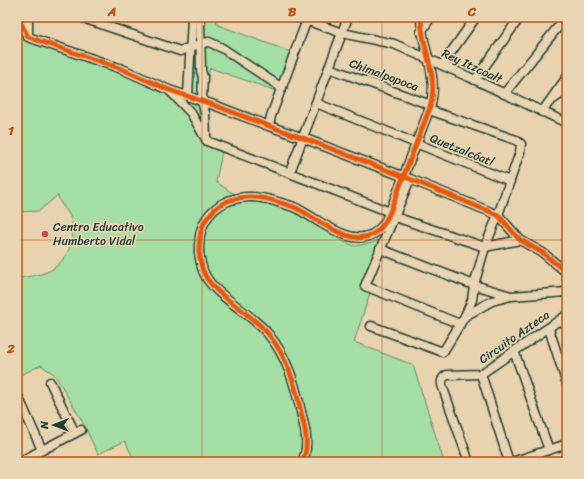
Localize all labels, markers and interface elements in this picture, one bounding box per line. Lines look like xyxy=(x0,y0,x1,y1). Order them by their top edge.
text: A xyxy=(107,0,116,23)
text: B xyxy=(288,0,297,23)
text: C xyxy=(467,0,477,23)
street label: Rey Itzcoalt xyxy=(438,42,507,90)
street label: Chimalpopoca xyxy=(346,52,423,98)
text: 1 xyxy=(8,119,14,142)
street label: Quetzalcóatl xyxy=(427,127,498,173)
place label: Centro Educativo Humberto Vidal xyxy=(53,216,144,252)
marker: Centro Educativo Humberto Vidal xyxy=(40,229,50,239)
street label: Circuito Azteca xyxy=(474,304,554,370)
text: 2 xyxy=(6,337,15,360)
north arrow xyxy=(34,405,74,445)
text: N xyxy=(35,421,54,430)

